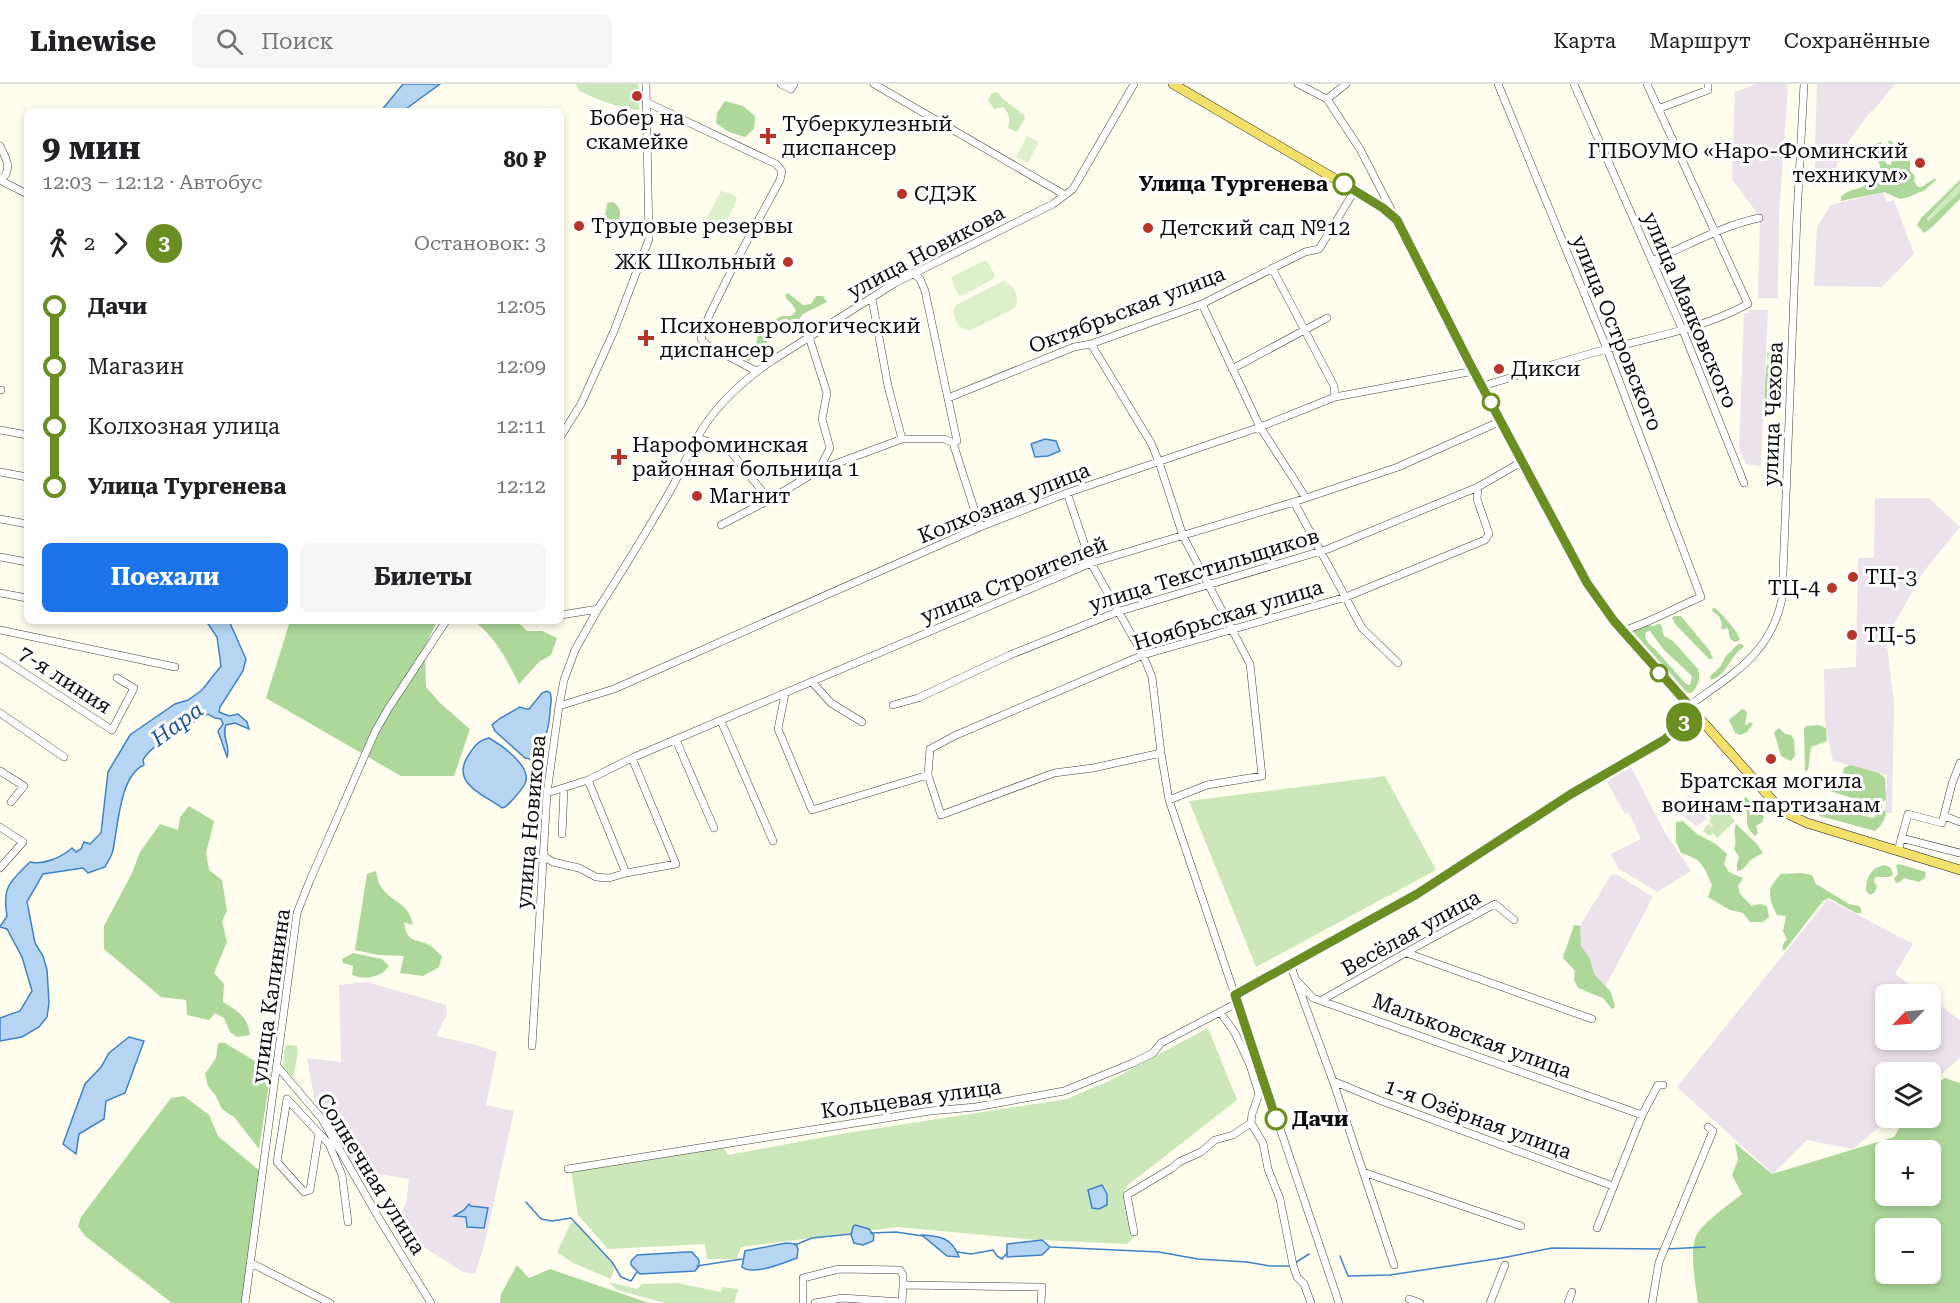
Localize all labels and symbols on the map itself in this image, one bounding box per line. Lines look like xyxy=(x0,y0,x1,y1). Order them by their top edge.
marker: Бобер на скамейке xyxy=(630,89,644,103)
place label: Бобер на скамейке xyxy=(586,106,688,154)
place label: Туберкулезный диспансер xyxy=(782,112,952,160)
marker: Туберкулезный диспансер xyxy=(759,127,777,145)
place label: ГПБОУМО «Наро-Фоминский техникум» xyxy=(1588,139,1908,187)
marker: ГПБОУМО «Наро-Фоминский техникум» xyxy=(1913,156,1927,170)
place label: Улица Тургенева xyxy=(1139,172,1329,196)
marker: Улица Тургенева xyxy=(1333,173,1355,195)
place label: СДЭК xyxy=(914,182,977,206)
marker: СДЭК xyxy=(895,187,909,201)
street label: улица Новикова xyxy=(843,200,1009,304)
street label: улица Маяковского xyxy=(1638,208,1742,412)
place label: Трудовые резервы xyxy=(591,214,793,238)
place label: Детский сад №12 xyxy=(1160,216,1350,240)
marker: Трудовые резервы xyxy=(572,219,586,233)
marker: Детский сад №12 xyxy=(1141,221,1155,235)
street label: улица Островского xyxy=(1567,232,1667,434)
place label: ЖК Школьный xyxy=(615,250,776,274)
marker: ЖК Школьный xyxy=(781,255,795,269)
street label: Октябрьская улица xyxy=(1025,261,1229,359)
place label: Психоневрологический диспансер xyxy=(660,314,920,362)
marker: Психоневрологический диспансер xyxy=(637,329,655,347)
street label: улица Чехова xyxy=(1758,340,1788,487)
place label: Дикси xyxy=(1511,357,1580,381)
marker: Дикси xyxy=(1492,362,1506,376)
unlabelled marker xyxy=(1482,393,1500,411)
place label: Нарофоминская районная больница 1 xyxy=(632,433,859,481)
marker: Нарофоминская районная больница 1 xyxy=(610,448,628,466)
street label: Колхозная улица xyxy=(915,457,1094,548)
place label: Магнит xyxy=(709,484,791,508)
marker: Магнит xyxy=(690,489,704,503)
street label: улица Текстильщиков xyxy=(1086,524,1322,616)
street label: улица Строителей xyxy=(917,532,1111,628)
place label: ТЦ-3 xyxy=(1865,565,1917,589)
marker: ТЦ-3 xyxy=(1846,570,1860,584)
street label: Ноябрьская улица xyxy=(1130,575,1326,655)
place label: ТЦ-4 xyxy=(1768,576,1820,600)
marker: ТЦ-4 xyxy=(1825,581,1839,595)
place label: ТЦ-5 xyxy=(1864,623,1916,647)
marker: ТЦ-5 xyxy=(1845,628,1859,642)
street label: 7-я линия xyxy=(14,641,116,719)
unlabelled marker xyxy=(1650,664,1668,682)
water label: Нара xyxy=(145,697,208,752)
line badge: 3 xyxy=(1664,702,1704,742)
street label: улица Новикова xyxy=(511,733,551,910)
marker: Братская могила воинам-партизанам xyxy=(1764,752,1778,766)
place label: Братская могила воинам-партизанам xyxy=(1662,769,1880,817)
street label: Весёлая улица xyxy=(1337,885,1485,981)
street label: улица Калинина xyxy=(247,906,295,1085)
north arrow xyxy=(1875,984,1941,1050)
street label: Мальковская улица xyxy=(1369,989,1576,1084)
street label: Кольцевая улица xyxy=(819,1074,1003,1124)
street label: 1-я Озёрная улица xyxy=(1381,1074,1576,1164)
street label: Солнечная улица xyxy=(312,1089,431,1260)
place label: Дачи xyxy=(1292,1107,1348,1131)
marker: Дачи xyxy=(1265,1108,1287,1130)

